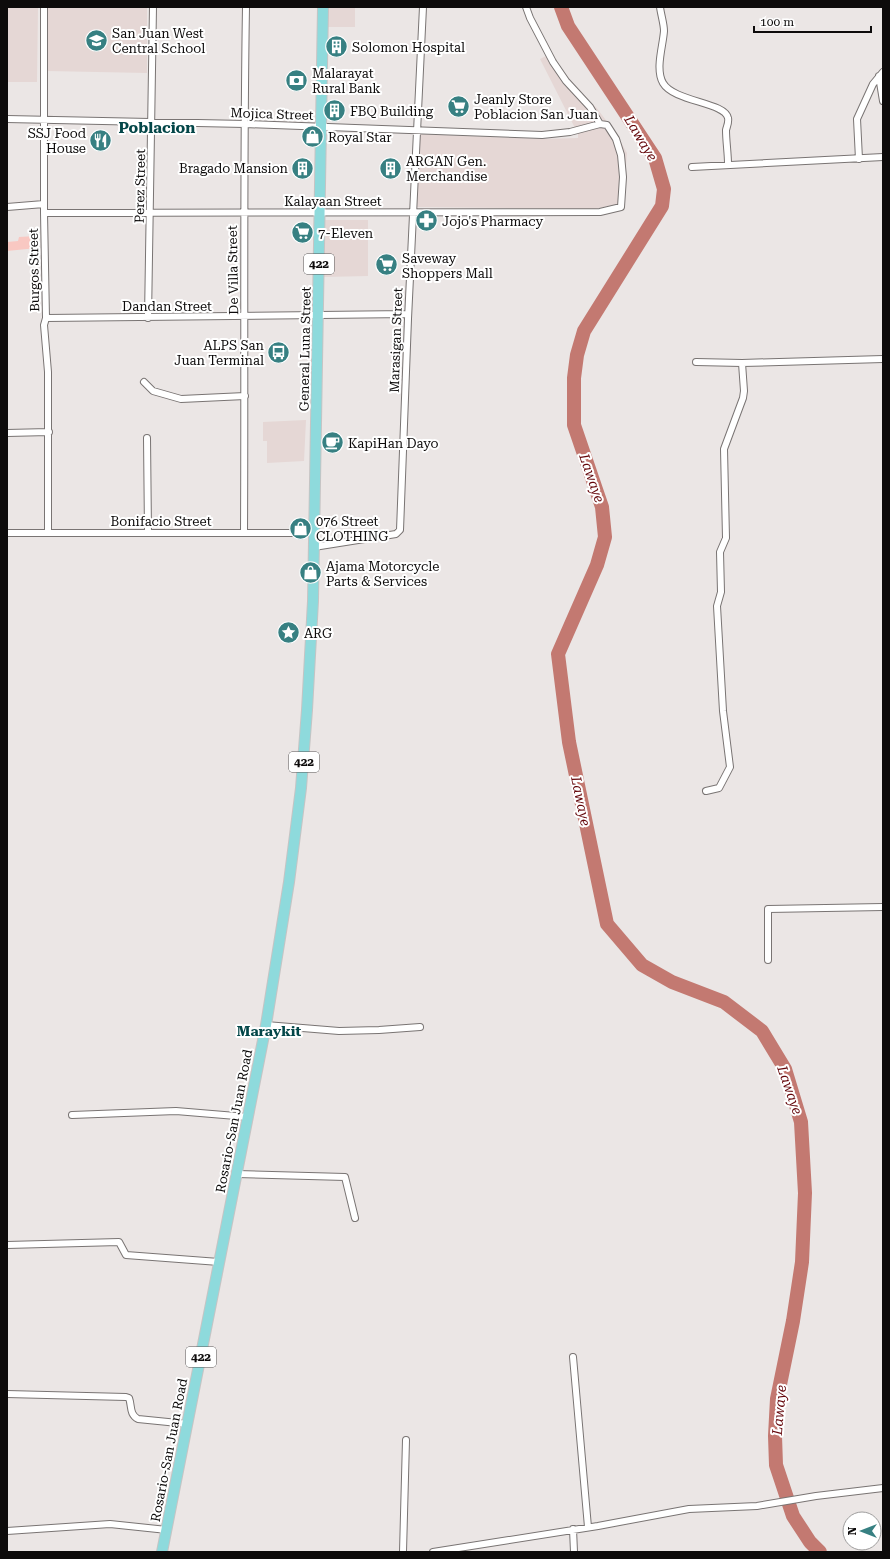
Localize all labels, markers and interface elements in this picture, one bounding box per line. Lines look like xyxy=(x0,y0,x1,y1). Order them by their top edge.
scale bar xyxy=(754,8,871,34)
text: 100 m xyxy=(760,15,794,29)
place label: San Juan West Central School xyxy=(112,26,205,56)
school or university icon: San Juan West Central School xyxy=(84,27,110,53)
building icon: Solomon Hospital xyxy=(323,34,349,60)
place label: Solomon Hospital xyxy=(352,40,465,55)
place label: Malarayat Rural Bank xyxy=(312,66,381,96)
bank icon: Malarayat Rural Bank xyxy=(284,67,310,93)
place label: Jeanly Store Poblacion San Juan xyxy=(474,92,599,122)
supermarket icon: Jeanly Store Poblacion San Juan xyxy=(446,93,472,119)
building icon: FBQ Building xyxy=(321,98,347,124)
place label: FBQ Building xyxy=(350,104,434,119)
street label: Mojica Street xyxy=(230,105,314,123)
water label: Lawaye xyxy=(621,111,661,164)
district label: Poblacion xyxy=(119,119,195,137)
shop icon: Royal Star xyxy=(299,124,325,150)
place label: SSJ Food House xyxy=(28,126,87,156)
restaurant icon: SSJ Food House xyxy=(88,127,114,153)
place label: Royal Star xyxy=(328,130,392,145)
street label: Perez Street xyxy=(132,149,148,223)
place label: ARGAN Gen. Merchandise xyxy=(406,154,488,184)
building icon: Bragado Mansion xyxy=(290,155,316,181)
building icon: ARGAN Gen. Merchandise xyxy=(378,155,404,181)
place label: Bragado Mansion xyxy=(179,161,289,176)
street label: Kalayaan Street xyxy=(284,194,382,209)
pharmacy icon: Jojo's Pharmacy xyxy=(414,208,440,234)
place label: Jojo's Pharmacy xyxy=(442,214,544,229)
supermarket icon: 7-Eleven xyxy=(290,220,316,246)
street label: De Villa Street xyxy=(225,225,241,315)
place label: 7-Eleven xyxy=(318,226,374,241)
street label: Burgos Street xyxy=(26,228,42,312)
place label: Saveway Shoppers Mall xyxy=(402,251,493,281)
supermarket icon: Saveway Shoppers Mall xyxy=(373,252,399,278)
road number: 422 xyxy=(304,254,334,274)
street label: General Luna Street xyxy=(296,286,314,412)
street label: Marasigan Street xyxy=(387,287,405,393)
street label: Dandan Street xyxy=(122,299,212,314)
place label: ALPS San Juan Terminal xyxy=(174,338,265,368)
bus stop icon: ALPS San Juan Terminal xyxy=(266,339,292,365)
cafe icon: KapiHan Dayo xyxy=(319,430,345,456)
place label: KapiHan Dayo xyxy=(348,436,439,451)
water label: Lawaye xyxy=(576,451,608,504)
street label: Bonifacio Street xyxy=(110,514,212,529)
place label: 076 Street CLOTHING xyxy=(316,514,388,544)
shop icon: 076 Street CLOTHING xyxy=(287,515,313,541)
place label: Ajama Motorcycle Parts & Services xyxy=(326,559,439,589)
shop icon: Ajama Motorcycle Parts & Services xyxy=(298,560,324,586)
place icon: ARG xyxy=(276,620,302,646)
place label: ARG xyxy=(304,626,332,641)
road number: 422 xyxy=(289,752,319,772)
water label: Lawaye xyxy=(568,774,594,827)
district label: Maraykit xyxy=(237,1023,301,1039)
street label: Rosario-San Juan Road xyxy=(213,1047,255,1194)
water label: Lawaye xyxy=(774,1063,806,1116)
road number: 422 xyxy=(186,1347,216,1367)
street label: Rosario-San Juan Road xyxy=(148,1376,190,1523)
water label: Lawaye xyxy=(769,1384,789,1437)
north arrow xyxy=(842,1511,882,1551)
text: N xyxy=(846,1526,859,1535)

